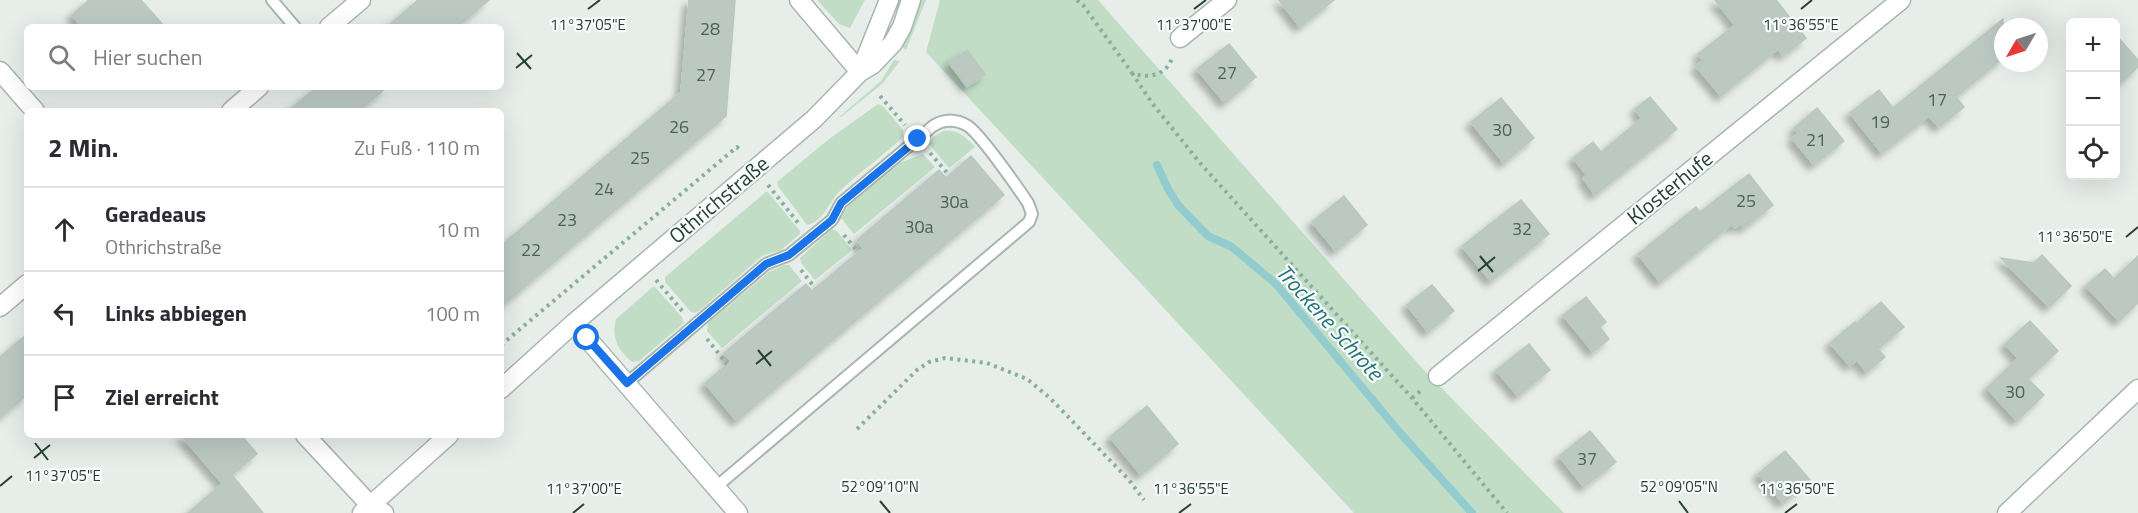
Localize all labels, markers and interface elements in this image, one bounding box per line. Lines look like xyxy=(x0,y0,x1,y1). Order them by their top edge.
text: 11°37'05"E xyxy=(550,13,626,36)
text: 11°37'00"E xyxy=(1156,13,1232,36)
text: 11°36'55"E xyxy=(1763,13,1839,36)
house number: 28 xyxy=(700,15,720,42)
north arrow xyxy=(1994,18,2048,72)
map controls xyxy=(2066,18,2120,180)
button: + xyxy=(2066,18,2120,72)
search box xyxy=(24,24,504,90)
text: Hier suchen xyxy=(93,40,202,74)
icon: search xyxy=(45,41,78,74)
house number: 27 xyxy=(1217,59,1237,86)
house number: 27 xyxy=(696,61,716,88)
button: − xyxy=(2066,72,2120,126)
house number: 17 xyxy=(1927,86,1947,113)
house number: 19 xyxy=(1870,108,1890,135)
house number: 26 xyxy=(669,113,689,140)
house number: 30 xyxy=(1492,116,1512,143)
route end xyxy=(904,125,930,151)
house number: 21 xyxy=(1806,126,1826,153)
button: locate xyxy=(2066,126,2120,180)
text: 2 Min. xyxy=(48,128,118,167)
text: Zu Fuß · 110 m xyxy=(354,132,480,163)
street label: Klosterhufe xyxy=(1619,142,1719,232)
house number: 25 xyxy=(630,144,650,171)
street label: Othrichstraße xyxy=(661,148,776,251)
house number: 24 xyxy=(594,175,614,202)
house number: 25 xyxy=(1736,187,1756,214)
house number: 30a xyxy=(939,188,969,215)
text: Geradeaus xyxy=(105,197,206,231)
house number: 23 xyxy=(557,206,577,233)
icon: ahead xyxy=(48,213,81,246)
house number: 30a xyxy=(904,213,934,240)
text: 10 m xyxy=(436,214,480,245)
house number: 32 xyxy=(1512,215,1532,242)
text: 11°36'50"E xyxy=(2037,225,2113,248)
text: Othrichstraße xyxy=(105,231,222,262)
house number: 22 xyxy=(521,236,541,263)
water label: Trockene Schrote xyxy=(1268,256,1393,389)
text: Links abbiegen xyxy=(105,296,247,330)
icon: left xyxy=(48,297,81,330)
text: 100 m xyxy=(425,298,480,329)
route start xyxy=(573,324,599,350)
house number: 30 xyxy=(2005,378,2025,405)
text: Ziel erreicht xyxy=(105,380,219,414)
icon: arrive xyxy=(48,381,81,414)
house number: 37 xyxy=(1577,445,1597,472)
text: 11°37'05"E xyxy=(25,464,101,487)
text: 52°09'10"N xyxy=(841,475,919,498)
text: 52°09'05"N xyxy=(1640,475,1718,498)
text: 11°37'00"E xyxy=(546,477,622,500)
text: 11°36'55"E xyxy=(1153,477,1229,500)
text: 11°36'50"E xyxy=(1759,477,1835,500)

